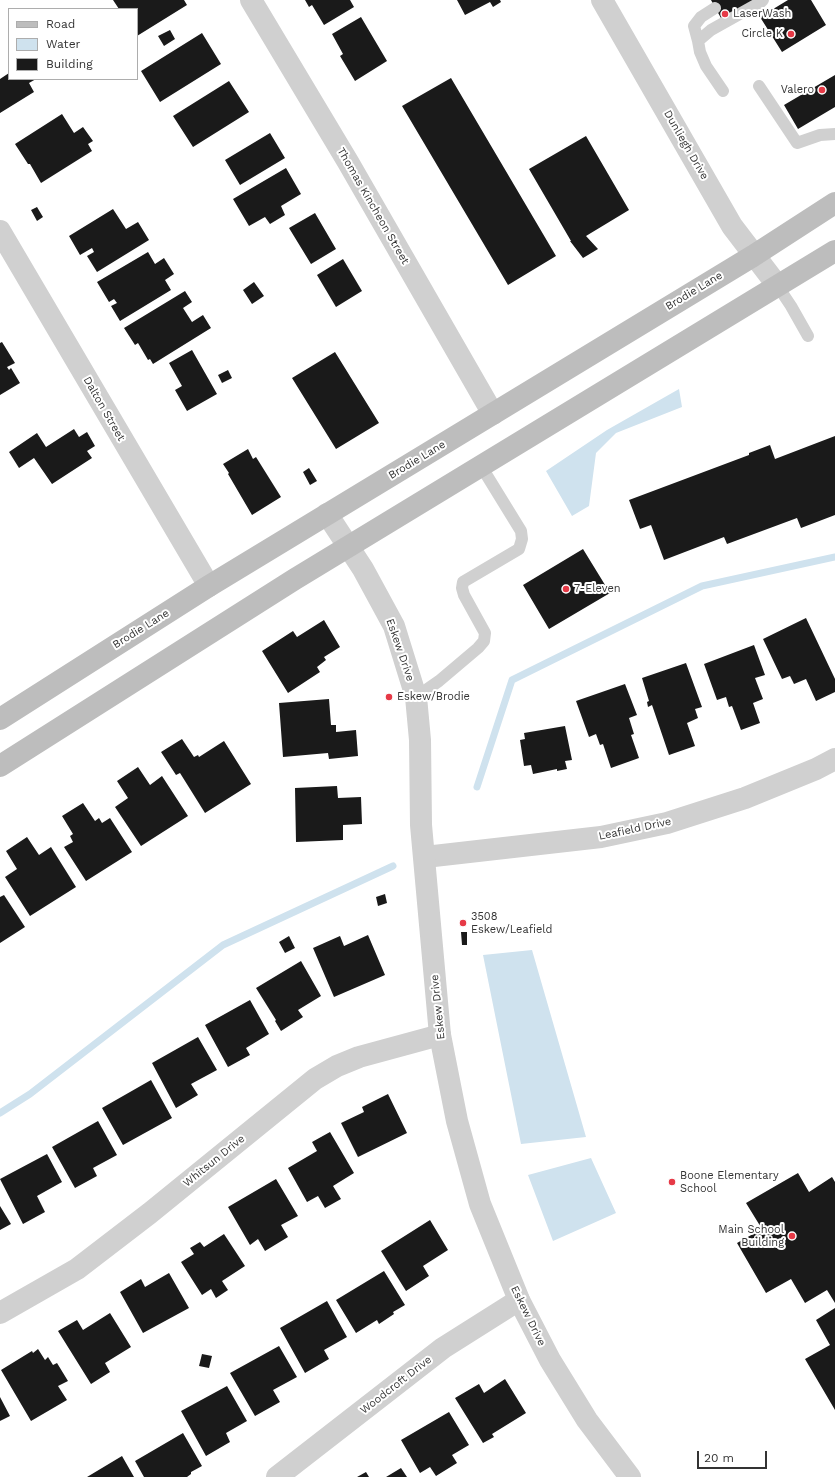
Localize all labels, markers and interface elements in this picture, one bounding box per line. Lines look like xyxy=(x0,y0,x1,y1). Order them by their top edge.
place label: LaserWash xyxy=(733,7,791,21)
legend xyxy=(8,8,138,80)
marker: LaserWash xyxy=(720,9,730,19)
text: Road xyxy=(46,17,75,31)
place label: Circle K xyxy=(741,27,783,41)
marker: Circle K xyxy=(786,29,796,39)
text: Water xyxy=(46,37,80,51)
text: Building xyxy=(46,57,93,71)
place label: Valero xyxy=(781,83,814,97)
marker: Valero xyxy=(817,85,827,95)
street label: Dunliegh Drive xyxy=(661,108,711,182)
street label: Thomas Kincheon Street xyxy=(334,145,412,267)
street label: Brodie Lane xyxy=(663,269,725,313)
street label: Dalton Street xyxy=(80,374,128,444)
street label: Brodie Lane xyxy=(386,438,448,482)
place label: 7-Eleven xyxy=(574,582,621,596)
marker: 7-Eleven xyxy=(561,584,571,594)
street label: Brodie Lane xyxy=(110,606,172,652)
street label: Eskew Drive xyxy=(383,617,417,683)
place label: Eskew/Brodie xyxy=(397,690,470,704)
marker: Eskew/Brodie xyxy=(384,692,394,702)
street label: Leafield Drive xyxy=(597,815,673,843)
place label: 3508 Eskew/Leafield xyxy=(471,910,552,936)
marker: 3508 Eskew/Leafield xyxy=(458,918,468,928)
street label: Eskew Drive xyxy=(428,974,448,1040)
street label: Whitsun Drive xyxy=(181,1132,247,1190)
place label: Boone Elementary School xyxy=(680,1169,779,1195)
marker: Boone Elementary School xyxy=(667,1177,677,1187)
place label: Main School Building xyxy=(718,1223,784,1249)
marker: Main School Building xyxy=(787,1231,797,1241)
street label: Eskew Drive xyxy=(508,1284,548,1348)
street label: Woodcroft Drive xyxy=(358,1353,434,1417)
scale bar xyxy=(699,1443,769,1469)
text: 20 m xyxy=(704,1451,734,1465)

